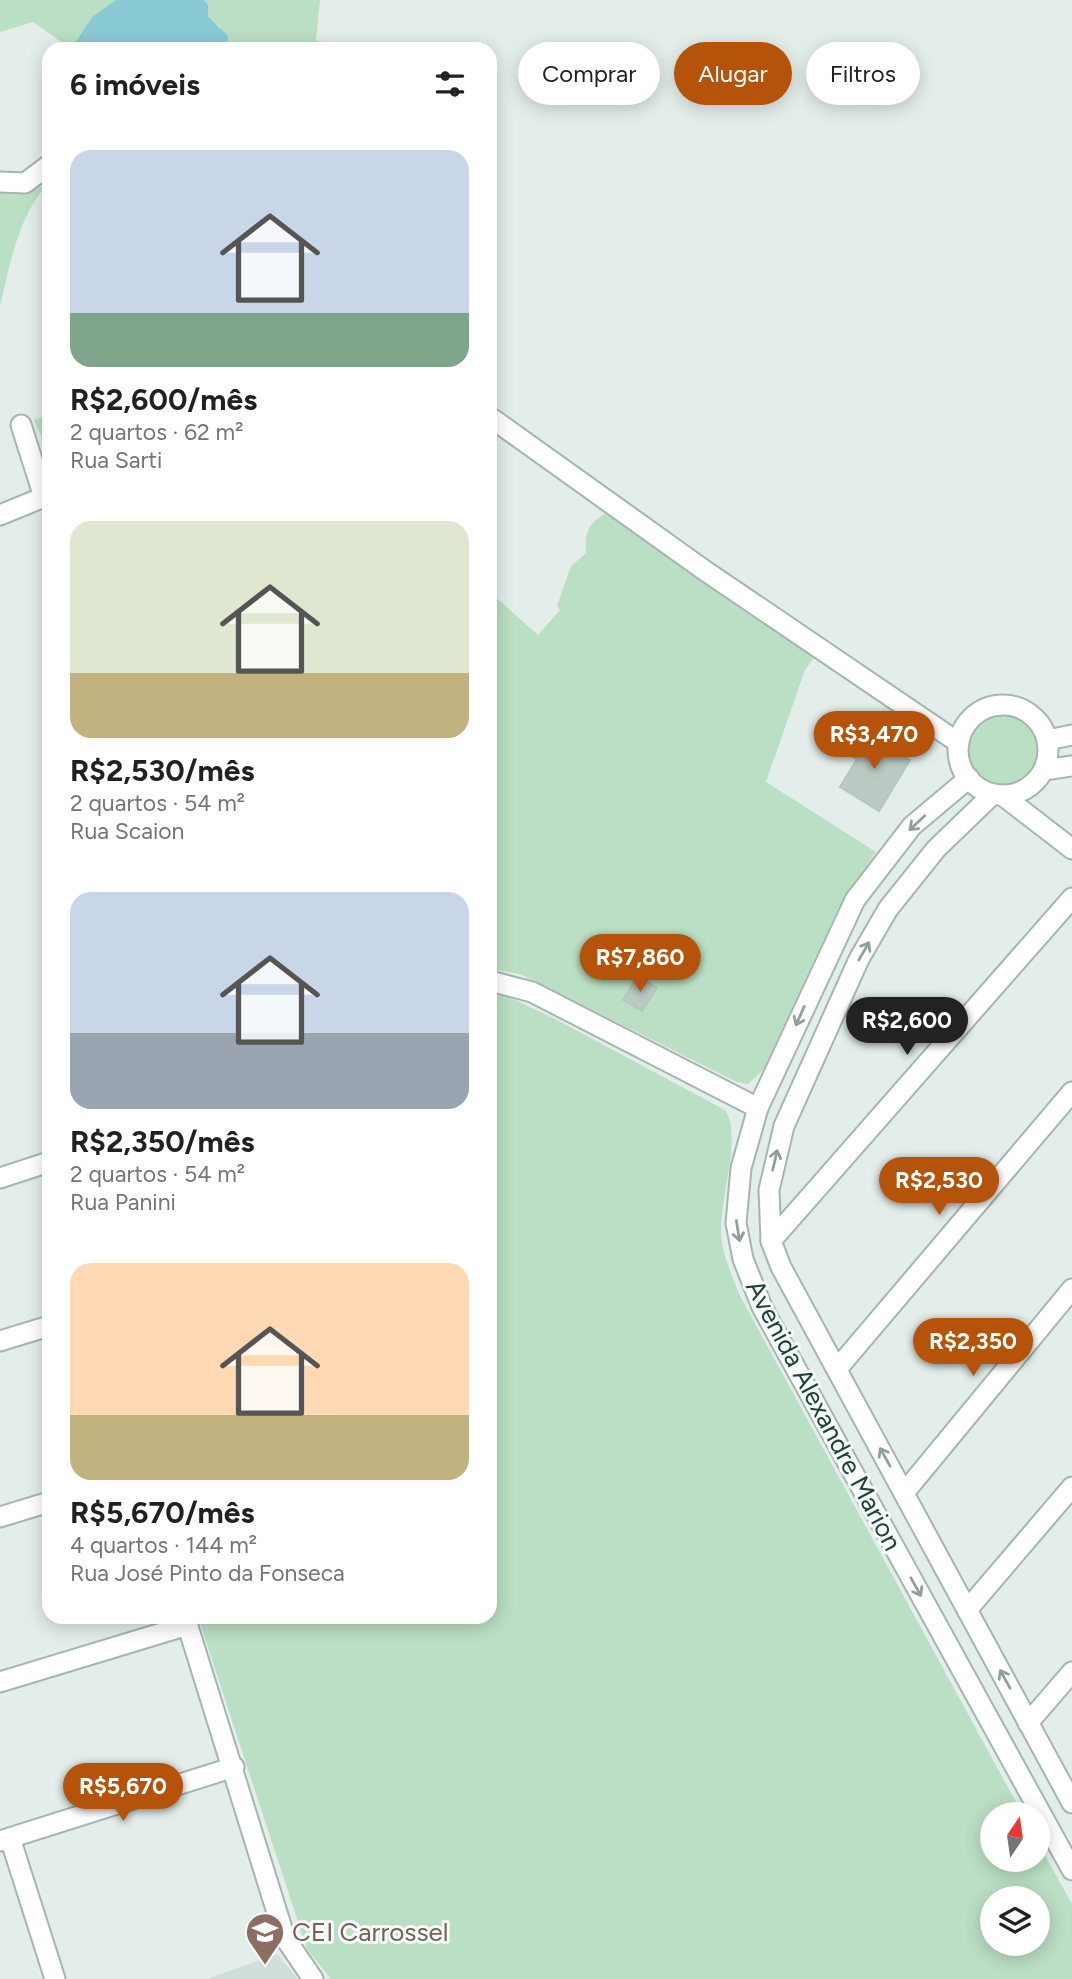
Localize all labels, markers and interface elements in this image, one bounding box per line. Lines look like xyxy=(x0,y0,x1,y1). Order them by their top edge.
chip: Comprar xyxy=(518,42,660,105)
chip: Alugar xyxy=(674,42,792,105)
chip: Filtros xyxy=(806,42,920,105)
icon: filters xyxy=(431,65,469,103)
text: 6 imóveis xyxy=(70,66,200,103)
icon: home xyxy=(207,195,333,321)
text: R$2,600/mês xyxy=(70,381,257,418)
text: 2 quartos · 62 m² xyxy=(70,418,244,446)
text: Rua Sarti xyxy=(70,446,162,474)
icon: home xyxy=(207,566,333,692)
pin: R$3,470 xyxy=(809,712,939,771)
text: R$3,470 xyxy=(830,720,918,748)
text: R$2,530/mês xyxy=(70,752,254,789)
text: 2 quartos · 54 m² xyxy=(70,789,245,817)
one-way arrow xyxy=(908,815,926,831)
text: Rua Scaion xyxy=(70,817,184,845)
pin: R$7,860 xyxy=(575,934,705,994)
icon: home xyxy=(207,937,333,1063)
one-way arrow xyxy=(857,942,871,962)
text: R$7,860 xyxy=(596,943,684,971)
pin: R$2,600 xyxy=(842,998,972,1057)
one-way arrow xyxy=(793,1005,806,1026)
text: R$2,600 xyxy=(862,1006,952,1034)
text: R$2,350/mês xyxy=(70,1123,254,1160)
one-way arrow xyxy=(769,1149,783,1172)
pin: R$2,530 xyxy=(874,1158,1004,1217)
text: 2 quartos · 54 m² xyxy=(70,1160,245,1188)
text: R$2,530 xyxy=(895,1166,983,1194)
text: Rua Panini xyxy=(70,1188,176,1216)
one-way arrow xyxy=(732,1219,745,1242)
street label: Avenida Alexandre Marion xyxy=(739,1274,909,1556)
icon: home xyxy=(207,1308,333,1434)
pin: R$2,350 xyxy=(908,1318,1038,1378)
text: R$2,350 xyxy=(929,1327,1017,1355)
one-way arrow xyxy=(877,1447,891,1468)
text: R$5,670/mês xyxy=(70,1494,254,1531)
text: 4 quartos · 144 m² xyxy=(70,1531,257,1559)
text: Rua José Pinto da Fonseca xyxy=(70,1559,345,1587)
one-way arrow xyxy=(909,1576,923,1596)
one-way arrow xyxy=(997,1669,1011,1689)
pin: R$5,670 xyxy=(58,1764,188,1823)
text: R$5,670 xyxy=(79,1772,167,1800)
north arrow xyxy=(980,1802,1050,1872)
map controls xyxy=(980,1802,1050,1956)
button: layers xyxy=(980,1886,1050,1956)
school or university icon: CEI Carrossel xyxy=(244,1911,286,1966)
place label: CEI Carrossel xyxy=(292,1916,448,1948)

